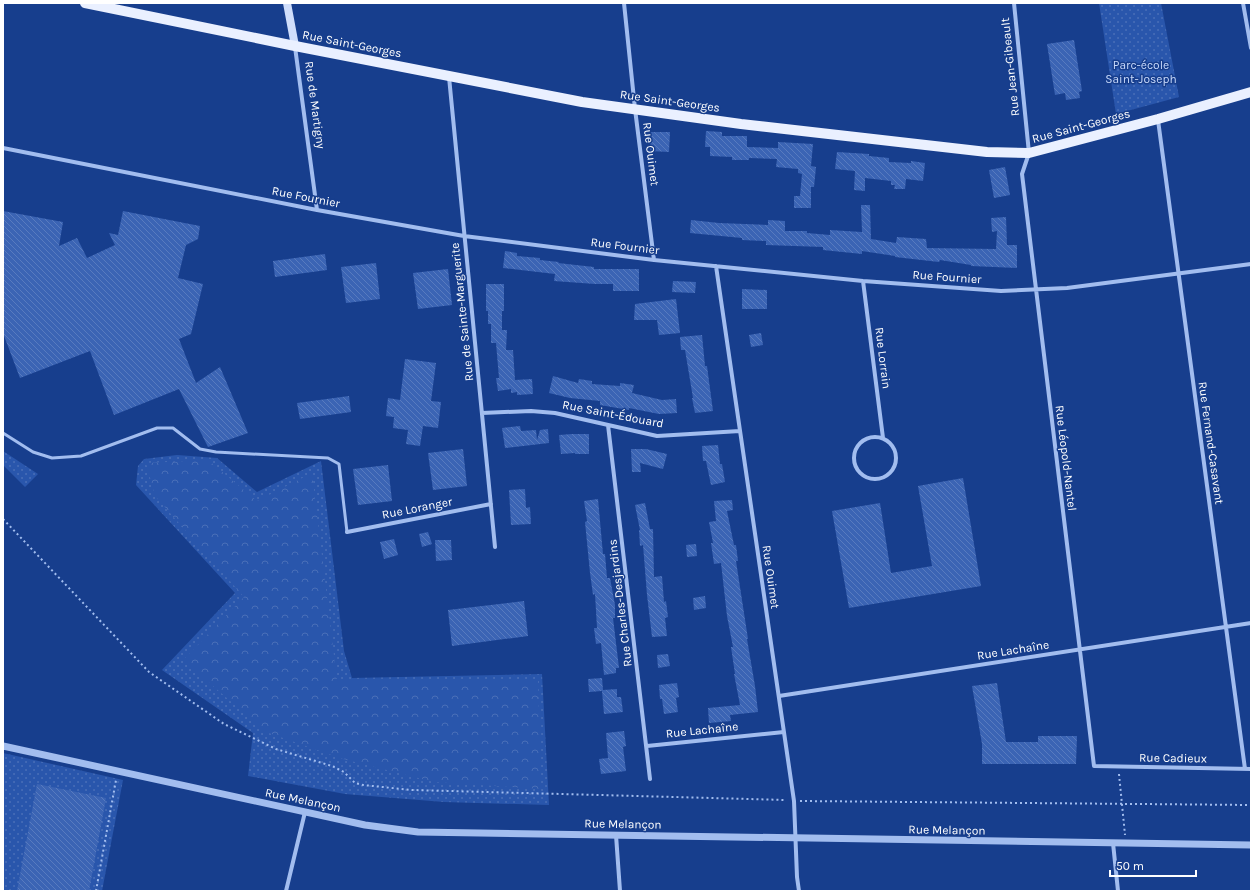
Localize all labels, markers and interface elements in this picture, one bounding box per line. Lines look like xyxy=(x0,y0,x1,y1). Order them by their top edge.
street label: Rue Jean-Gibeault xyxy=(998,17,1022,117)
street label: Rue Saint-Georges xyxy=(301,28,403,60)
park label: Parc-école Saint-Joseph xyxy=(1105,58,1177,86)
street label: Rue de Martigny xyxy=(302,60,328,150)
street label: Rue Saint-Georges xyxy=(619,87,721,115)
street label: Rue Saint-Georges xyxy=(1030,106,1132,146)
street label: Rue Ouimet xyxy=(640,121,662,187)
street label: Rue Fournier xyxy=(271,184,342,211)
street label: Rue Fournier xyxy=(590,235,661,257)
street label: Rue de Sainte-Marguerite xyxy=(448,242,476,382)
street label: Rue Fournier xyxy=(912,268,983,286)
street label: Rue Lorrain xyxy=(872,326,894,390)
street label: Rue Fernand-Casavant xyxy=(1195,381,1227,506)
street label: Rue Saint-Édouard xyxy=(561,396,665,431)
street label: Rue Léopold-Nantel xyxy=(1053,404,1079,512)
street label: Rue Loranger xyxy=(381,494,454,522)
street label: Rue Charles-Desjardins xyxy=(605,538,635,668)
street label: Rue Ouimet xyxy=(760,544,782,610)
street label: Rue Lachaîne xyxy=(976,637,1050,663)
street label: Rue Lachaîne xyxy=(665,719,739,741)
street label: Rue Cadieux xyxy=(1139,750,1207,766)
street label: Rue Melançon xyxy=(264,785,342,815)
street label: Rue Melançon xyxy=(584,816,662,832)
street label: Rue Melançon xyxy=(908,822,986,838)
scale bar xyxy=(1110,852,1196,878)
text: 50 m xyxy=(1116,859,1144,873)

